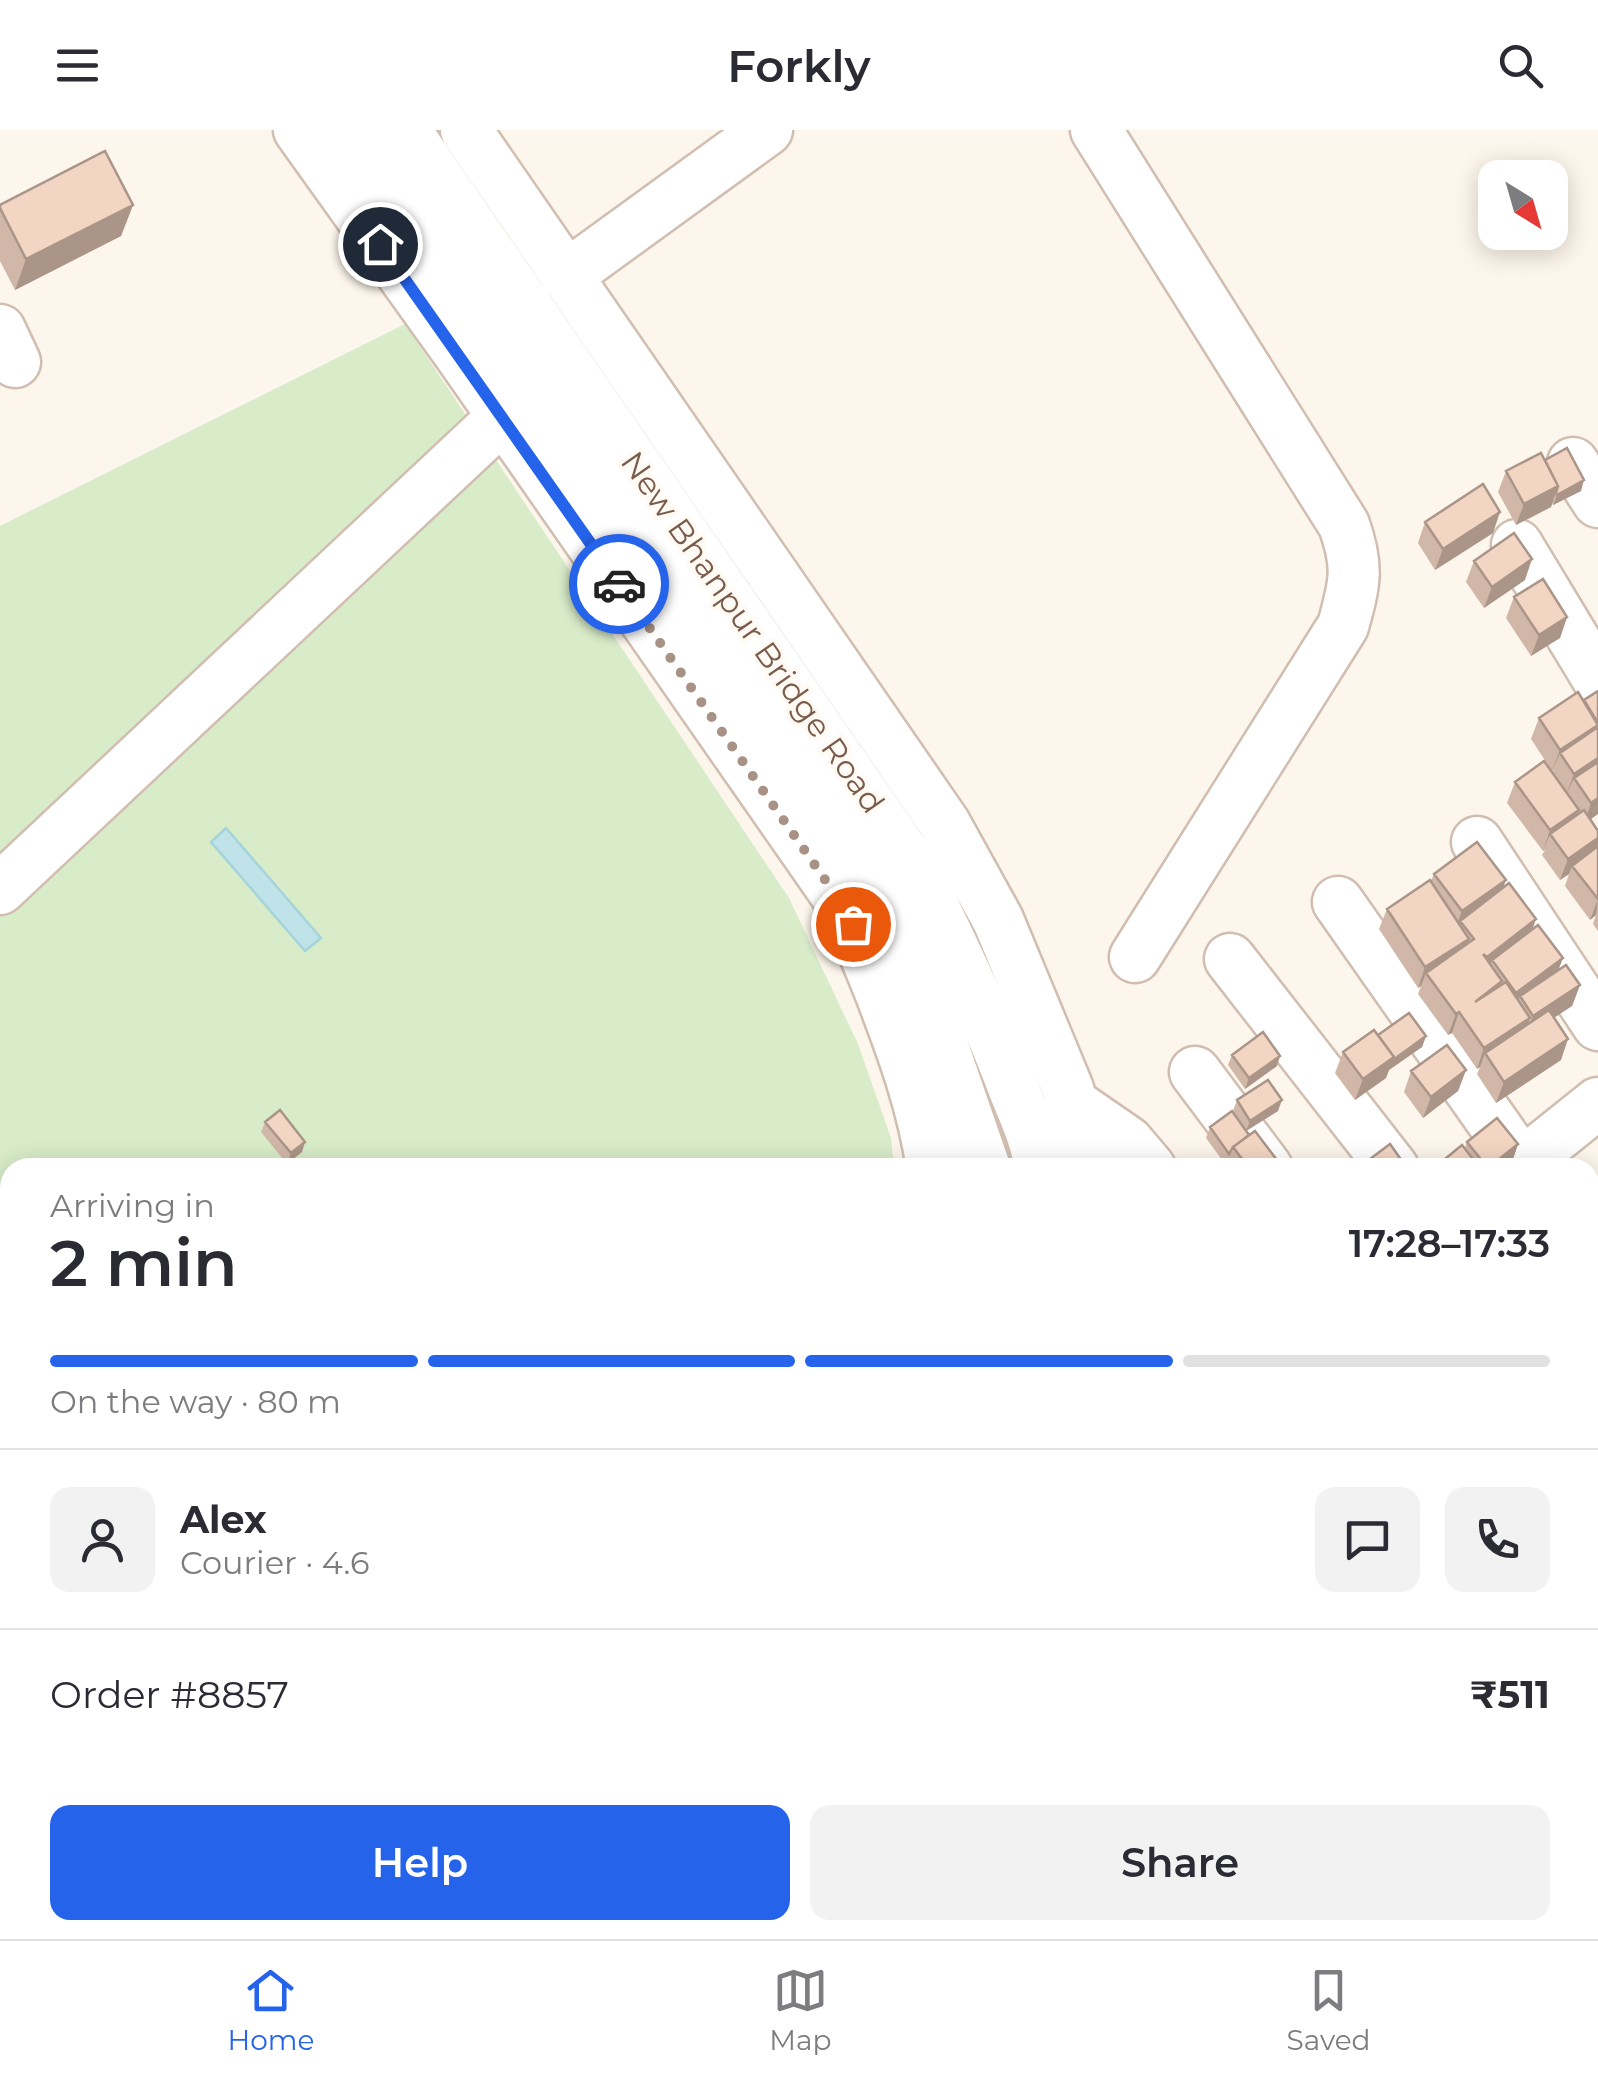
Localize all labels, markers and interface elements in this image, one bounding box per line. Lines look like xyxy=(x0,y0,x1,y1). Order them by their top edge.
icon: menu xyxy=(50,38,105,93)
text: Forkly xyxy=(727,38,871,93)
icon: search xyxy=(1493,38,1548,93)
north arrow xyxy=(1478,160,1568,250)
map controls xyxy=(1478,160,1568,250)
pin xyxy=(338,202,423,287)
icon: home xyxy=(353,217,408,272)
street label: New Bhanpur Bridge Road xyxy=(613,444,893,820)
courier xyxy=(569,534,669,634)
icon: car xyxy=(592,557,647,612)
pin xyxy=(811,882,896,967)
icon: bag xyxy=(826,897,881,952)
text: Arriving in xyxy=(50,1186,215,1225)
text: 17:28–17:33 xyxy=(1349,1220,1550,1267)
text: 2 min xyxy=(50,1223,238,1302)
text: On the way · 80 m xyxy=(50,1382,341,1421)
button: person xyxy=(50,1487,155,1592)
button: chat xyxy=(1315,1487,1420,1592)
button: phone xyxy=(1445,1487,1550,1592)
text: Alex xyxy=(180,1496,267,1543)
text: Courier · 4.6 xyxy=(180,1543,369,1582)
text: Order #8857 xyxy=(50,1671,289,1718)
text: ₹511 xyxy=(1470,1671,1550,1718)
button: Help xyxy=(50,1805,790,1920)
button: Share xyxy=(810,1805,1550,1920)
tab: Home xyxy=(227,1963,314,2057)
tab: Map xyxy=(769,1963,832,2057)
tab: Saved xyxy=(1286,1963,1371,2057)

